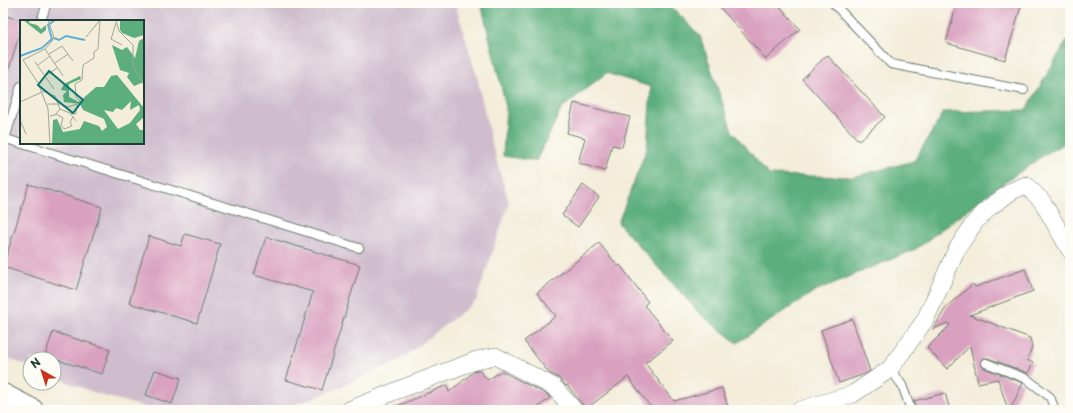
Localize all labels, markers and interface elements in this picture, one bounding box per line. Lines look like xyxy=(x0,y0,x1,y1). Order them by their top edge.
inset map xyxy=(20,20,144,144)
north arrow xyxy=(22,351,62,391)
text: N xyxy=(27,353,44,372)

